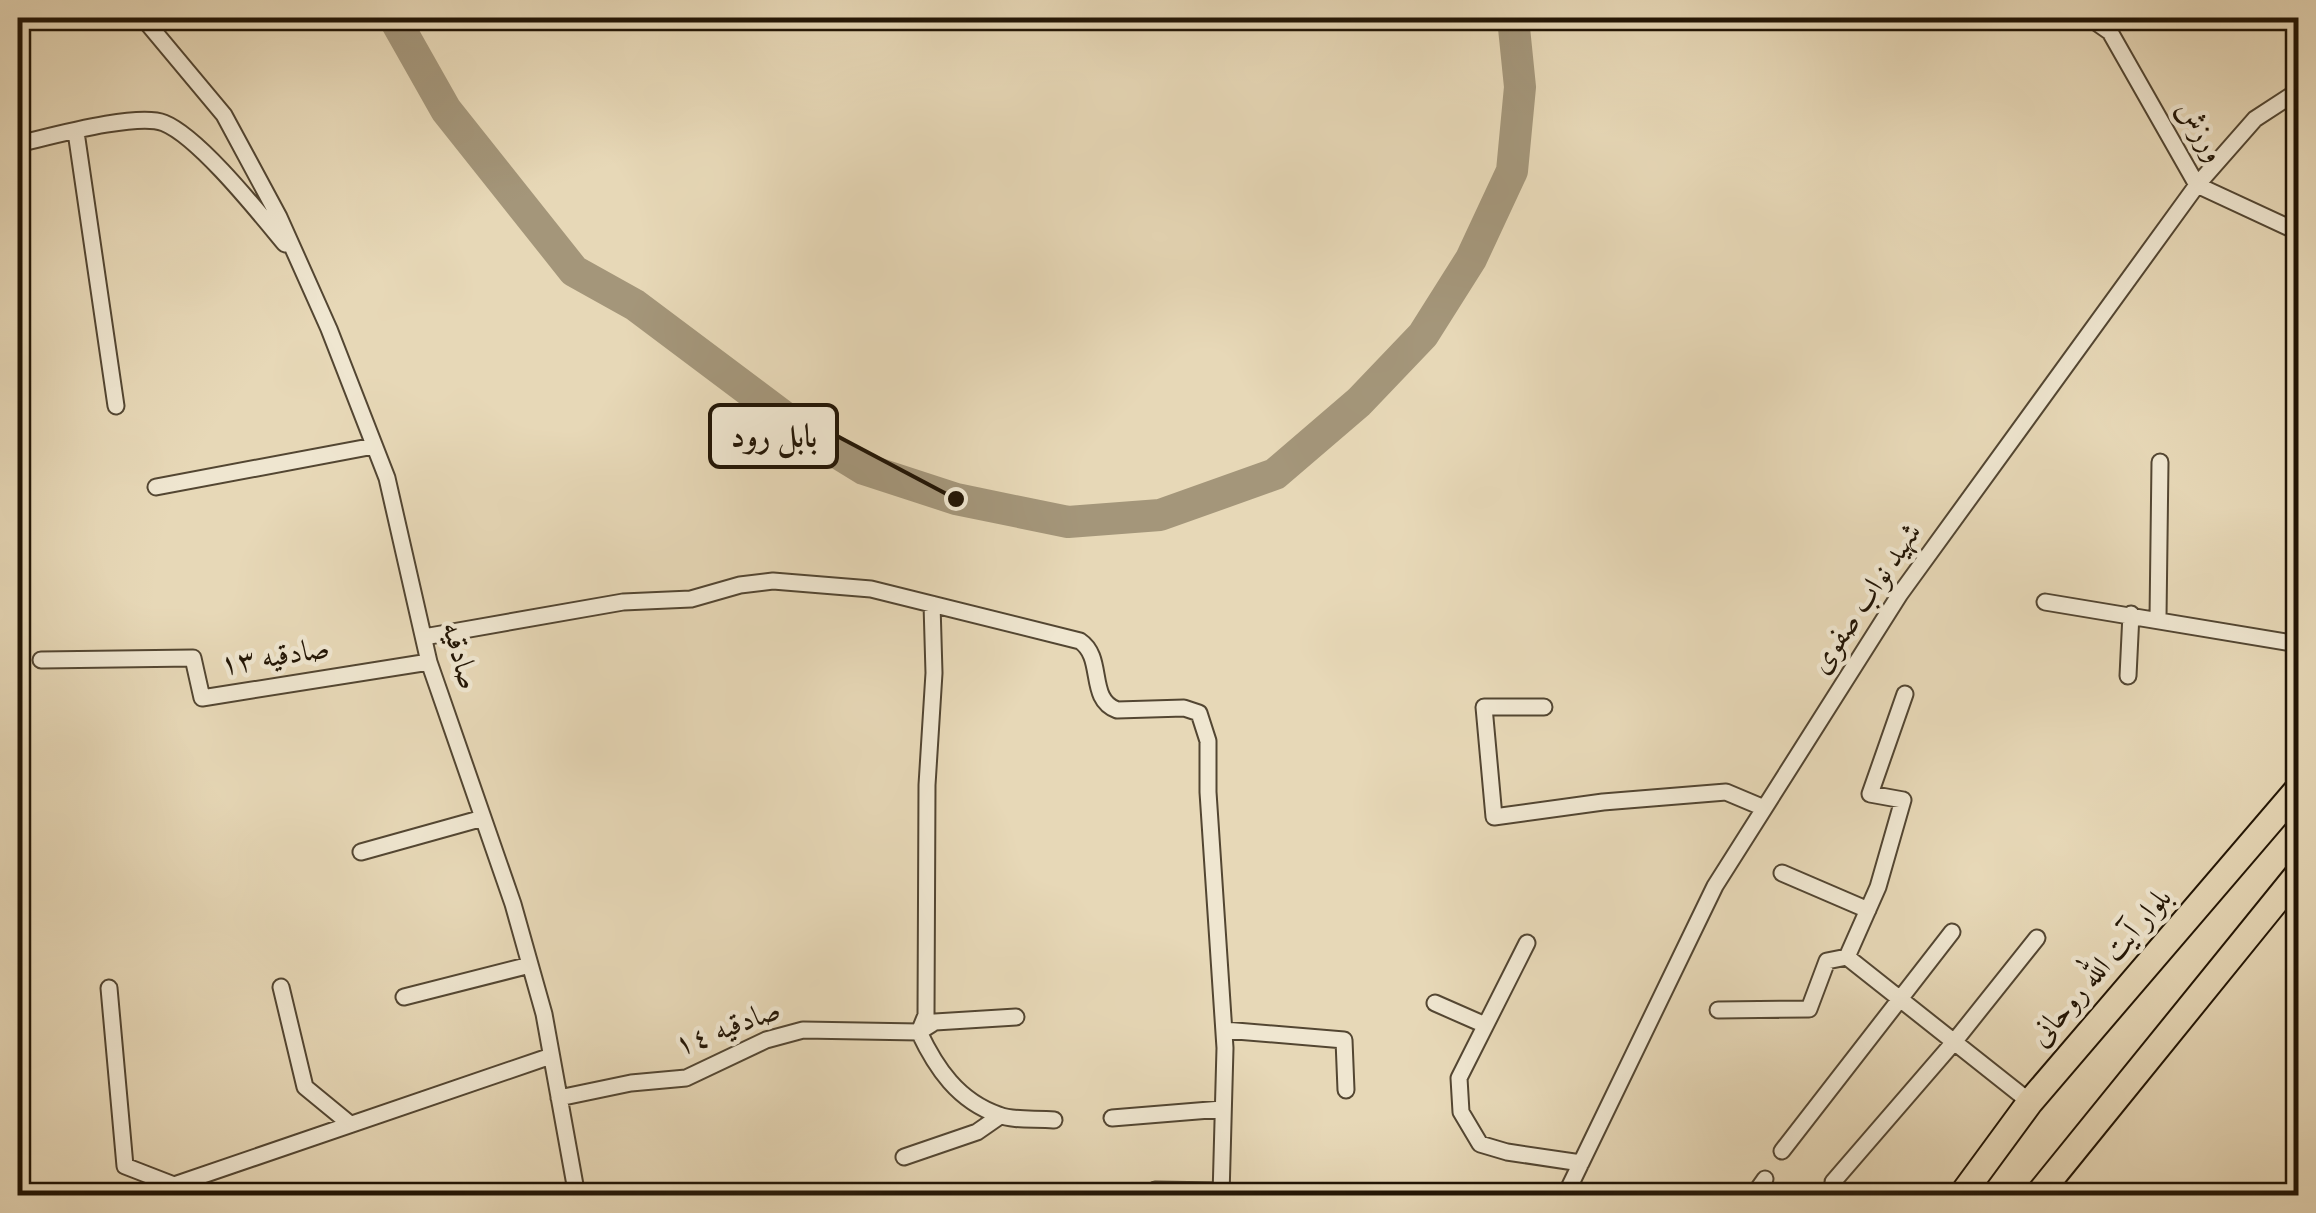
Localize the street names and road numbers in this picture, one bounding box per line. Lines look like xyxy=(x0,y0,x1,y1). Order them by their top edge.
street label: ورزش xyxy=(2164,93,2234,171)
street label: شهید نواب صفوی xyxy=(1800,515,1934,683)
street label: صادقیه xyxy=(429,617,489,695)
street label: صادقیه ۱۳ xyxy=(217,628,333,688)
street label: بلوار آیت الله روحانی xyxy=(2018,876,2183,1057)
street label: صادقيه ١٤ xyxy=(669,990,787,1068)

